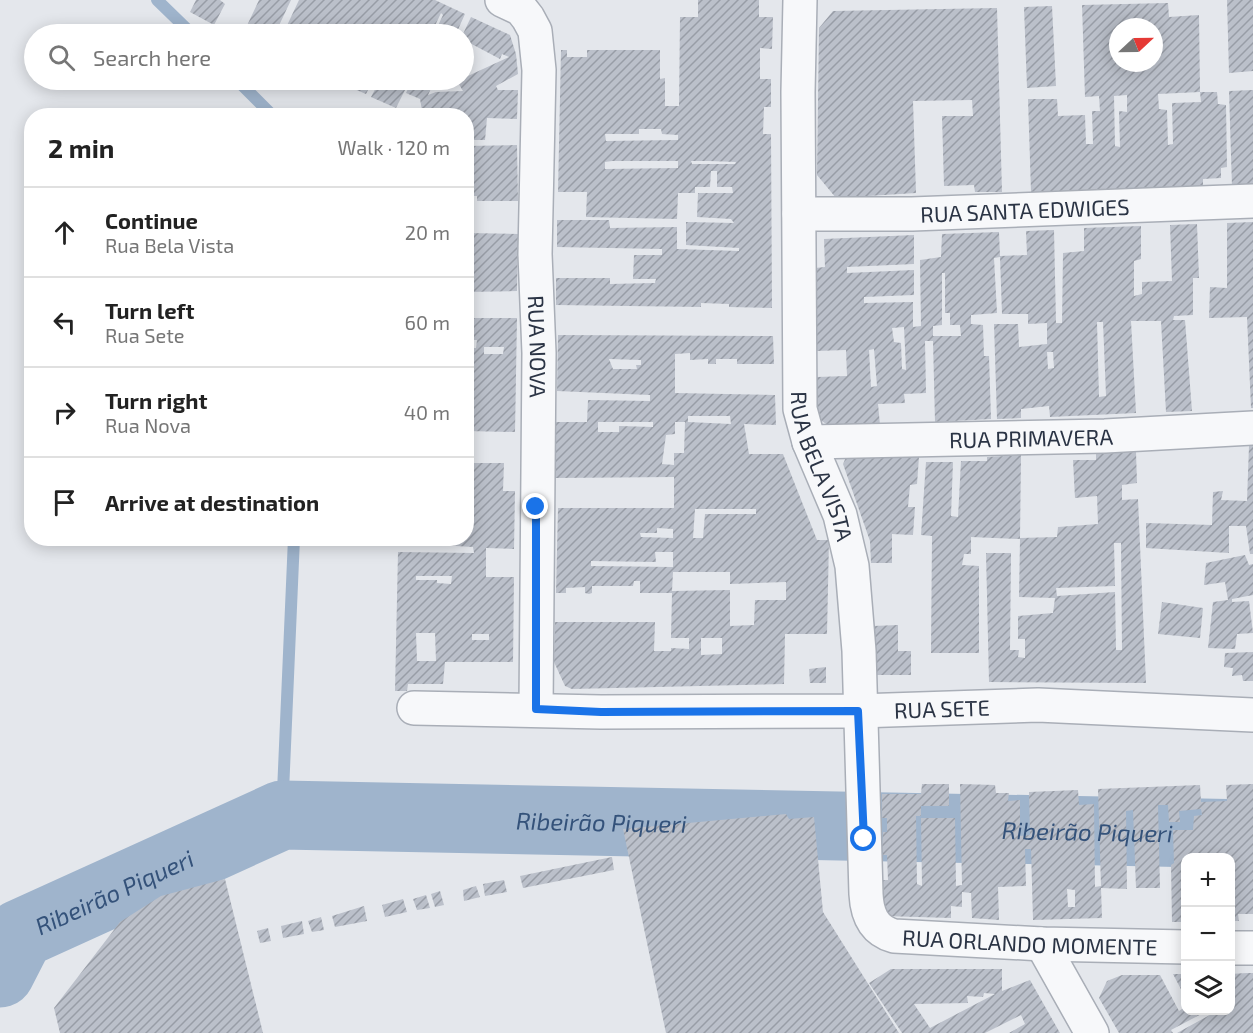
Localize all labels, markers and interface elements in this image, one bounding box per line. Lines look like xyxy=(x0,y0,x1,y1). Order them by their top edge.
north arrow xyxy=(1109,18,1163,72)
search box xyxy=(24,24,474,90)
icon: search xyxy=(45,41,78,74)
text: Search here xyxy=(93,44,211,70)
text: 2 min xyxy=(48,132,114,163)
text: Walk · 120 m xyxy=(338,135,450,159)
street label: RUA SANTA EDWIGES xyxy=(920,193,1130,227)
text: Continue xyxy=(105,207,198,233)
icon: ahead xyxy=(48,216,81,249)
text: 20 m xyxy=(405,220,450,244)
text: Rua Bela Vista xyxy=(105,233,234,257)
street label: RUA NOVA xyxy=(524,295,552,398)
text: Turn left xyxy=(105,297,194,323)
icon: left xyxy=(48,306,81,339)
text: 60 m xyxy=(405,310,450,334)
text: Rua Sete xyxy=(105,323,185,347)
text: Turn right xyxy=(105,387,207,413)
street label: RUA BELA VISTA xyxy=(786,391,859,544)
icon: right xyxy=(48,396,81,429)
text: 40 m xyxy=(404,400,450,424)
text: Rua Nova xyxy=(105,413,191,437)
street label: RUA PRIMAVERA xyxy=(949,423,1114,452)
icon: arrive xyxy=(48,486,81,519)
text: Arrive at destination xyxy=(105,489,319,515)
route end xyxy=(522,493,548,519)
street label: RUA SETE xyxy=(893,694,990,723)
water label: Ribeirão Piqueri xyxy=(516,805,687,837)
water label: Ribeirão Piqueri xyxy=(1001,815,1173,847)
route start xyxy=(850,825,876,851)
water label: Ribeirão Piqueri xyxy=(30,843,198,940)
map controls xyxy=(1181,853,1235,1015)
button: + xyxy=(1181,853,1235,907)
button: − xyxy=(1181,907,1235,961)
street label: RUA ORLANDO MOMENTE xyxy=(902,923,1158,959)
button: layers xyxy=(1181,961,1235,1015)

